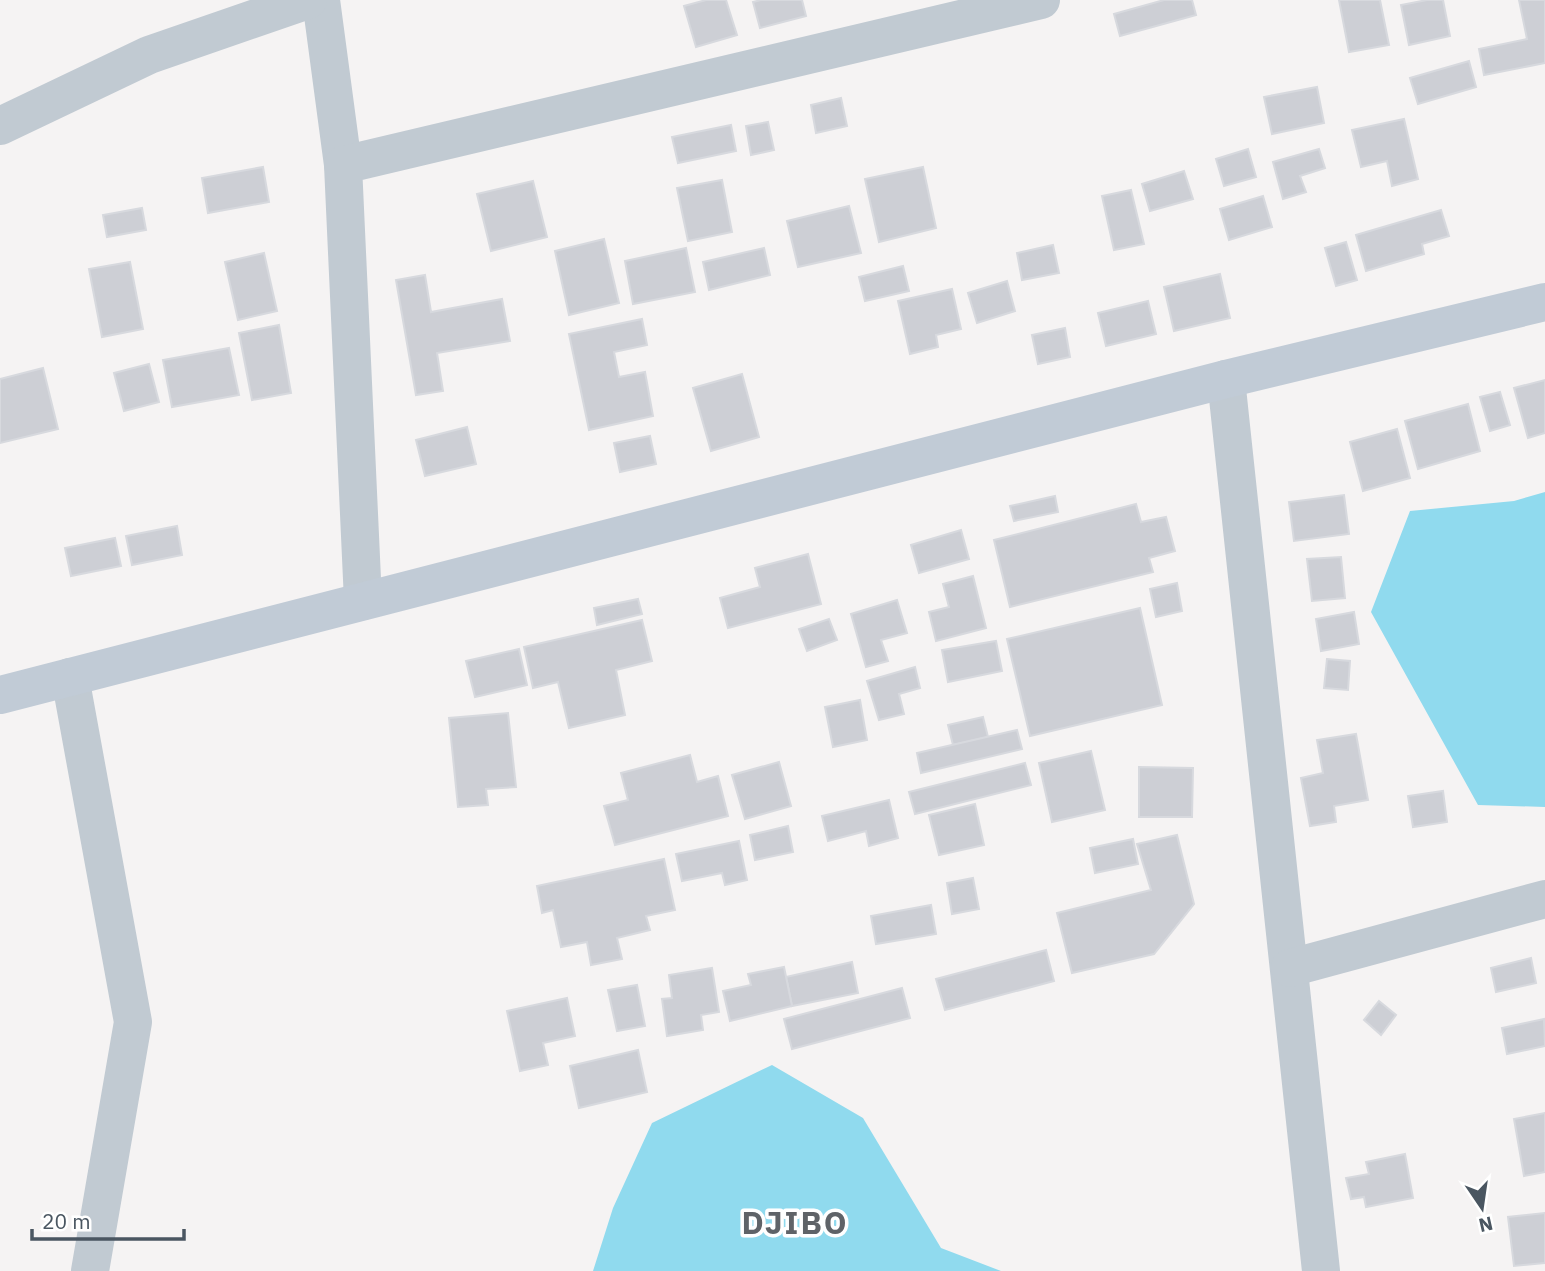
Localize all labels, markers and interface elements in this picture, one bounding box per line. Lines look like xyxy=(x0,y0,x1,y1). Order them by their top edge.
north arrow xyxy=(1447,1173,1517,1243)
scale bar xyxy=(32,1198,184,1242)
district label: DJIBO xyxy=(741,1201,849,1243)
text: 20 m xyxy=(42,1207,91,1235)
text: N xyxy=(1476,1211,1495,1238)

